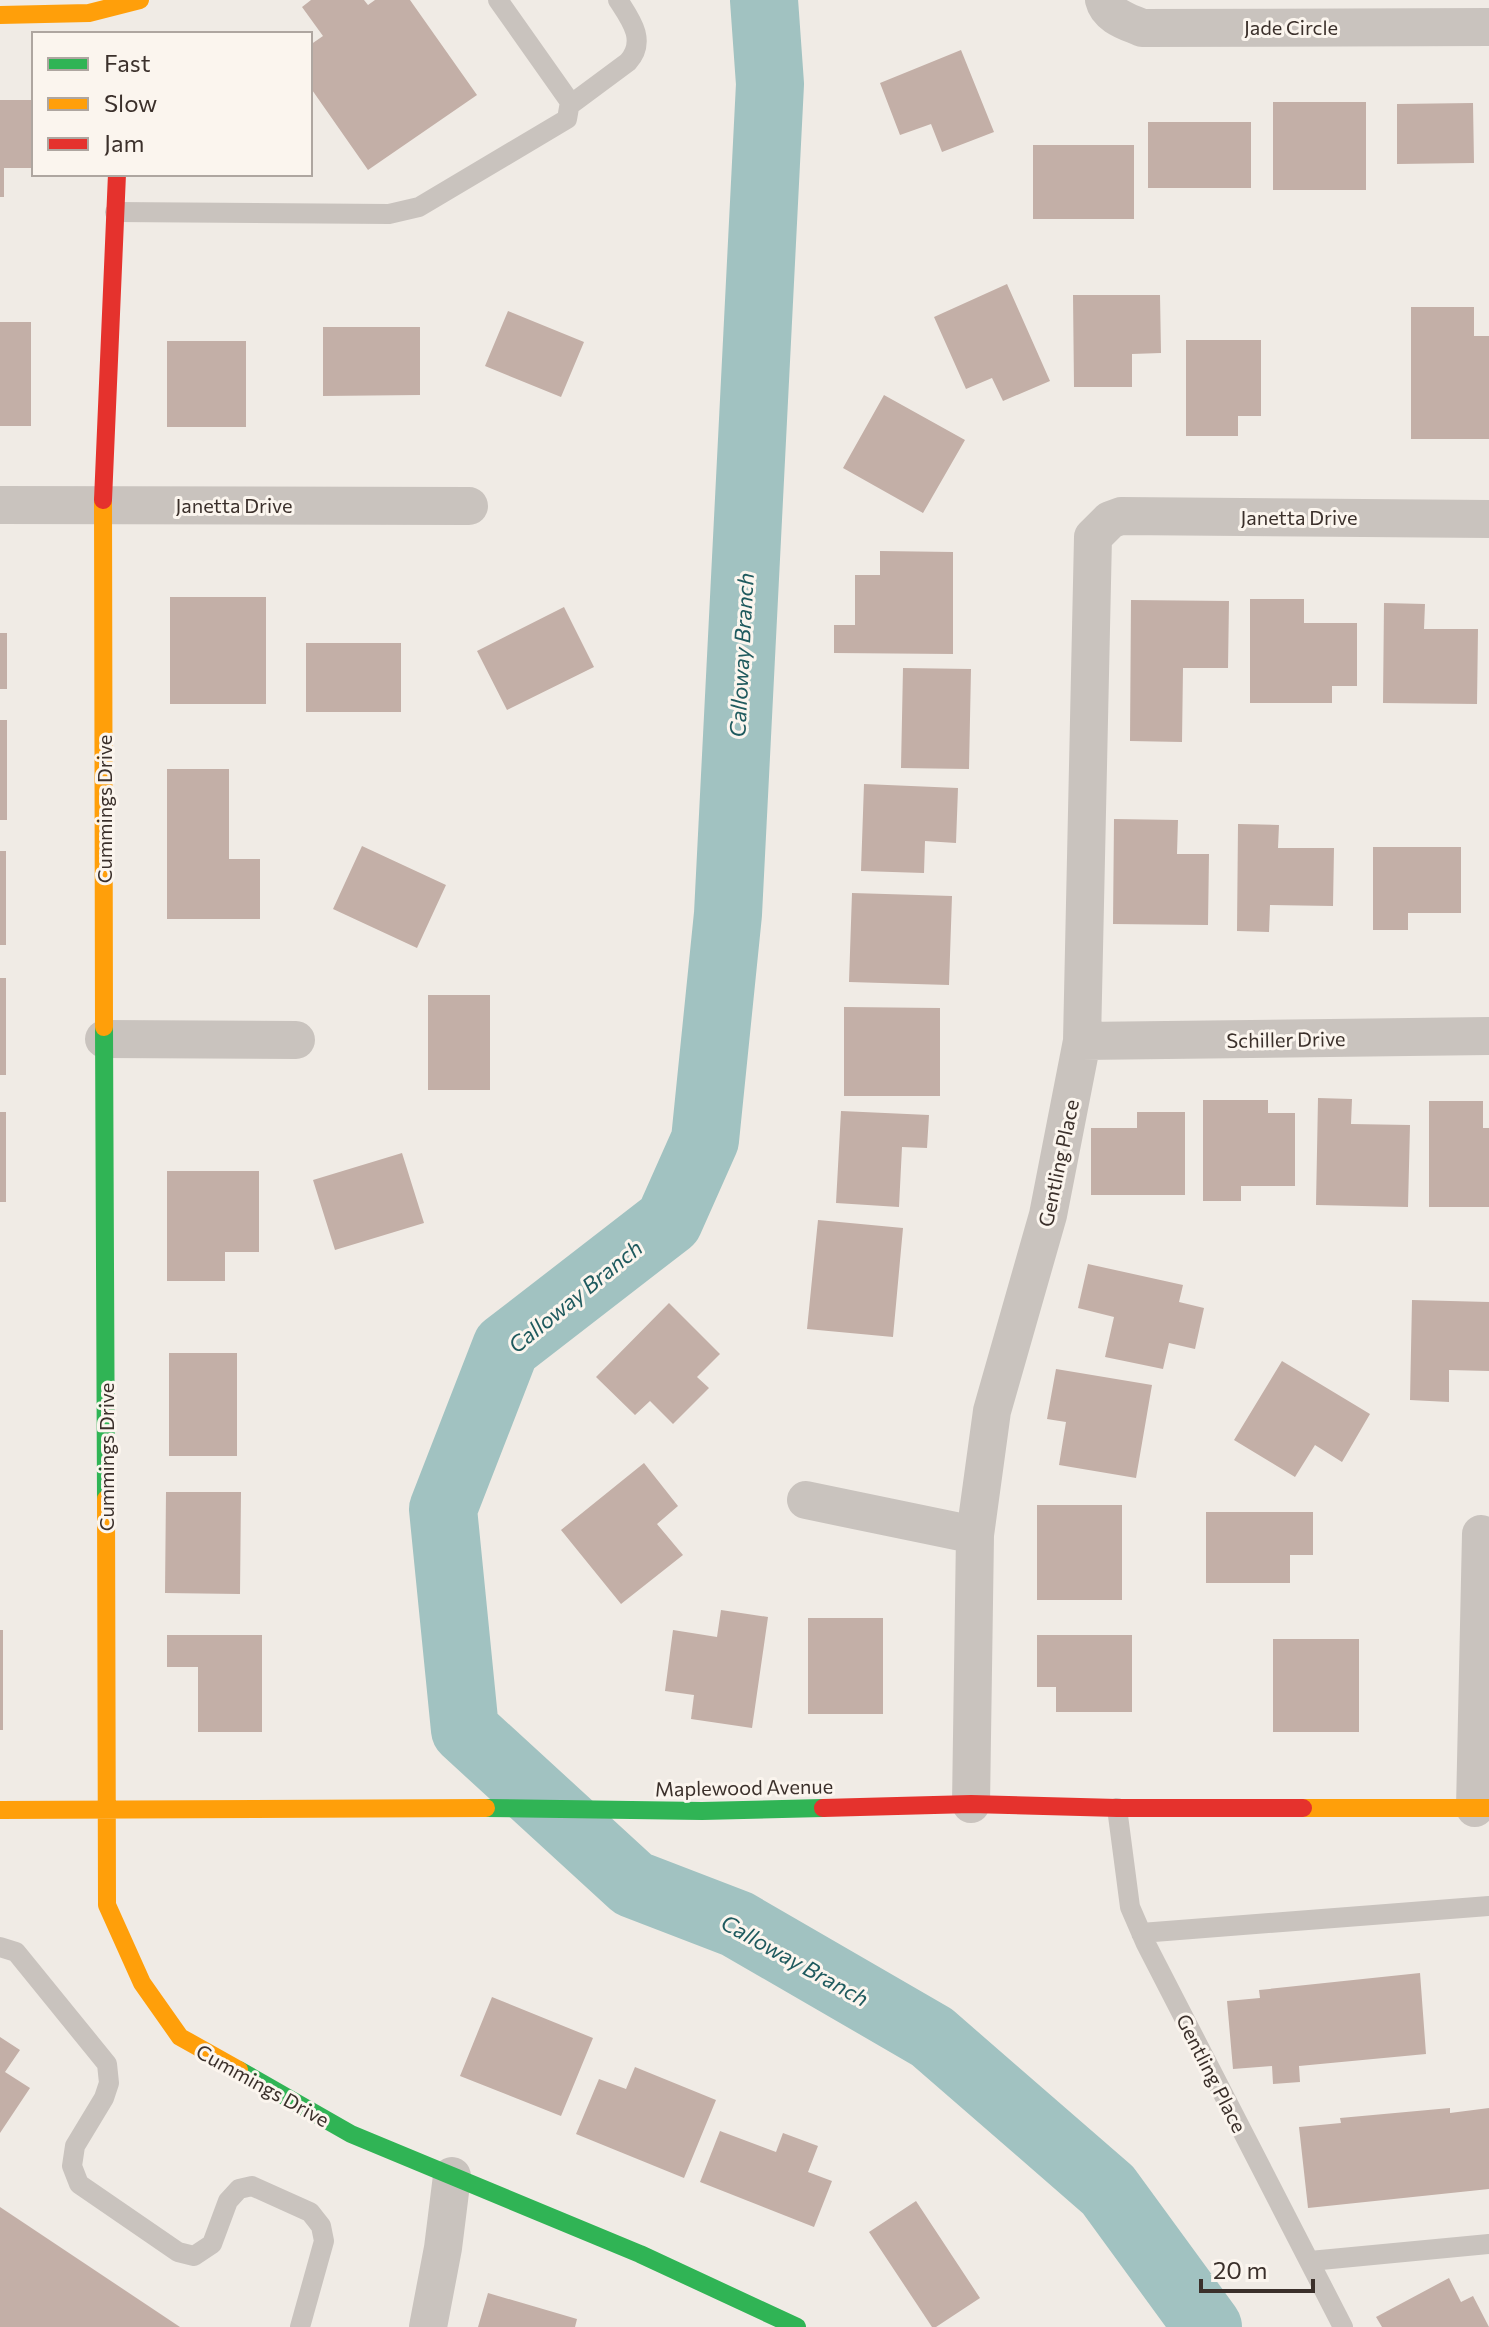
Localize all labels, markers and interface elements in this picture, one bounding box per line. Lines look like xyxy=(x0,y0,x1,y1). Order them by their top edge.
street label: Jade Circle xyxy=(1244,15,1338,39)
legend xyxy=(32,32,312,176)
text: Fast xyxy=(104,48,151,77)
text: Slow xyxy=(104,88,157,117)
text: Jam xyxy=(104,128,144,157)
street label: Janetta Drive xyxy=(175,493,293,517)
street label: Janetta Drive xyxy=(1240,505,1358,529)
water label: Calloway Branch xyxy=(723,572,759,738)
street label: Cummings Drive xyxy=(92,735,116,883)
street label: Schiller Drive xyxy=(1226,1026,1346,1052)
street label: Gentling Place xyxy=(1033,1097,1083,1229)
water label: Calloway Branch xyxy=(503,1234,647,1358)
street label: Cummings Drive xyxy=(94,1383,118,1531)
street label: Maplewood Avenue xyxy=(655,1773,833,1801)
water label: Calloway Branch xyxy=(716,1908,874,2012)
street label: Gentling Place xyxy=(1172,2010,1252,2136)
street label: Cummings Drive xyxy=(192,2039,334,2131)
scale bar xyxy=(1201,2243,1313,2293)
text: 20 m xyxy=(1213,2255,1267,2284)

